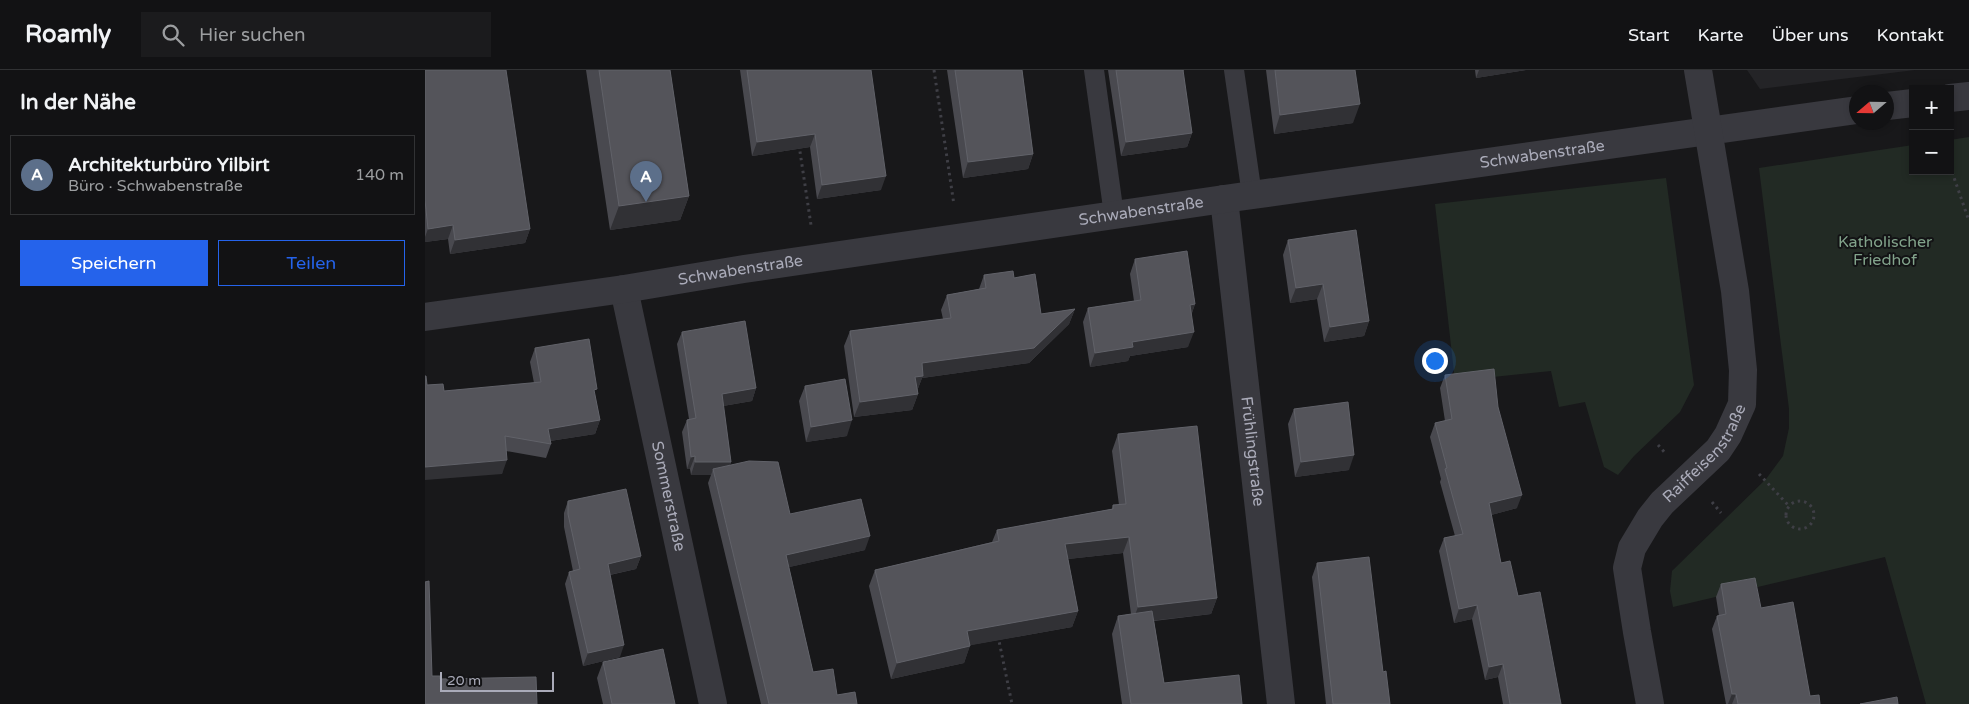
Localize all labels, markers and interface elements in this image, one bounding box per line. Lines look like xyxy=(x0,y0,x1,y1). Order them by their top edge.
search box xyxy=(141,12,491,57)
text: Roamly xyxy=(25,20,111,49)
icon: search xyxy=(159,21,187,49)
text: Hier suchen xyxy=(199,24,306,46)
text: Start xyxy=(1628,24,1669,46)
text: Karte xyxy=(1697,24,1743,46)
text: Über uns xyxy=(1771,24,1849,46)
text: Kontakt xyxy=(1877,24,1944,46)
north arrow xyxy=(1849,85,1894,130)
map controls xyxy=(1909,85,1954,175)
button: + xyxy=(1909,85,1954,130)
text: In der Nähe xyxy=(20,90,136,115)
button: − xyxy=(1909,130,1954,175)
street label: Schwabenstraße xyxy=(1478,136,1606,173)
text: Architekturbüro Yilbirt xyxy=(68,154,270,176)
pin: A xyxy=(630,161,662,202)
text: A xyxy=(31,165,43,185)
text: 140 m xyxy=(355,165,404,185)
text: Büro · Schwabenstraße xyxy=(68,176,243,196)
street label: Schwabenstraße xyxy=(1077,192,1205,230)
park label: Katholischer Friedhof xyxy=(1838,232,1933,270)
button: Speichern xyxy=(20,240,208,286)
button: Teilen xyxy=(218,240,405,286)
street label: Schwabenstraße xyxy=(677,251,804,290)
your location xyxy=(1422,348,1448,374)
street label: Frühlingstraße xyxy=(1236,395,1269,507)
street label: Raiffeisenstraße xyxy=(1658,401,1751,507)
street label: Sommerstraße xyxy=(647,439,690,553)
scale bar xyxy=(440,669,554,692)
text: 20 m xyxy=(447,672,481,689)

